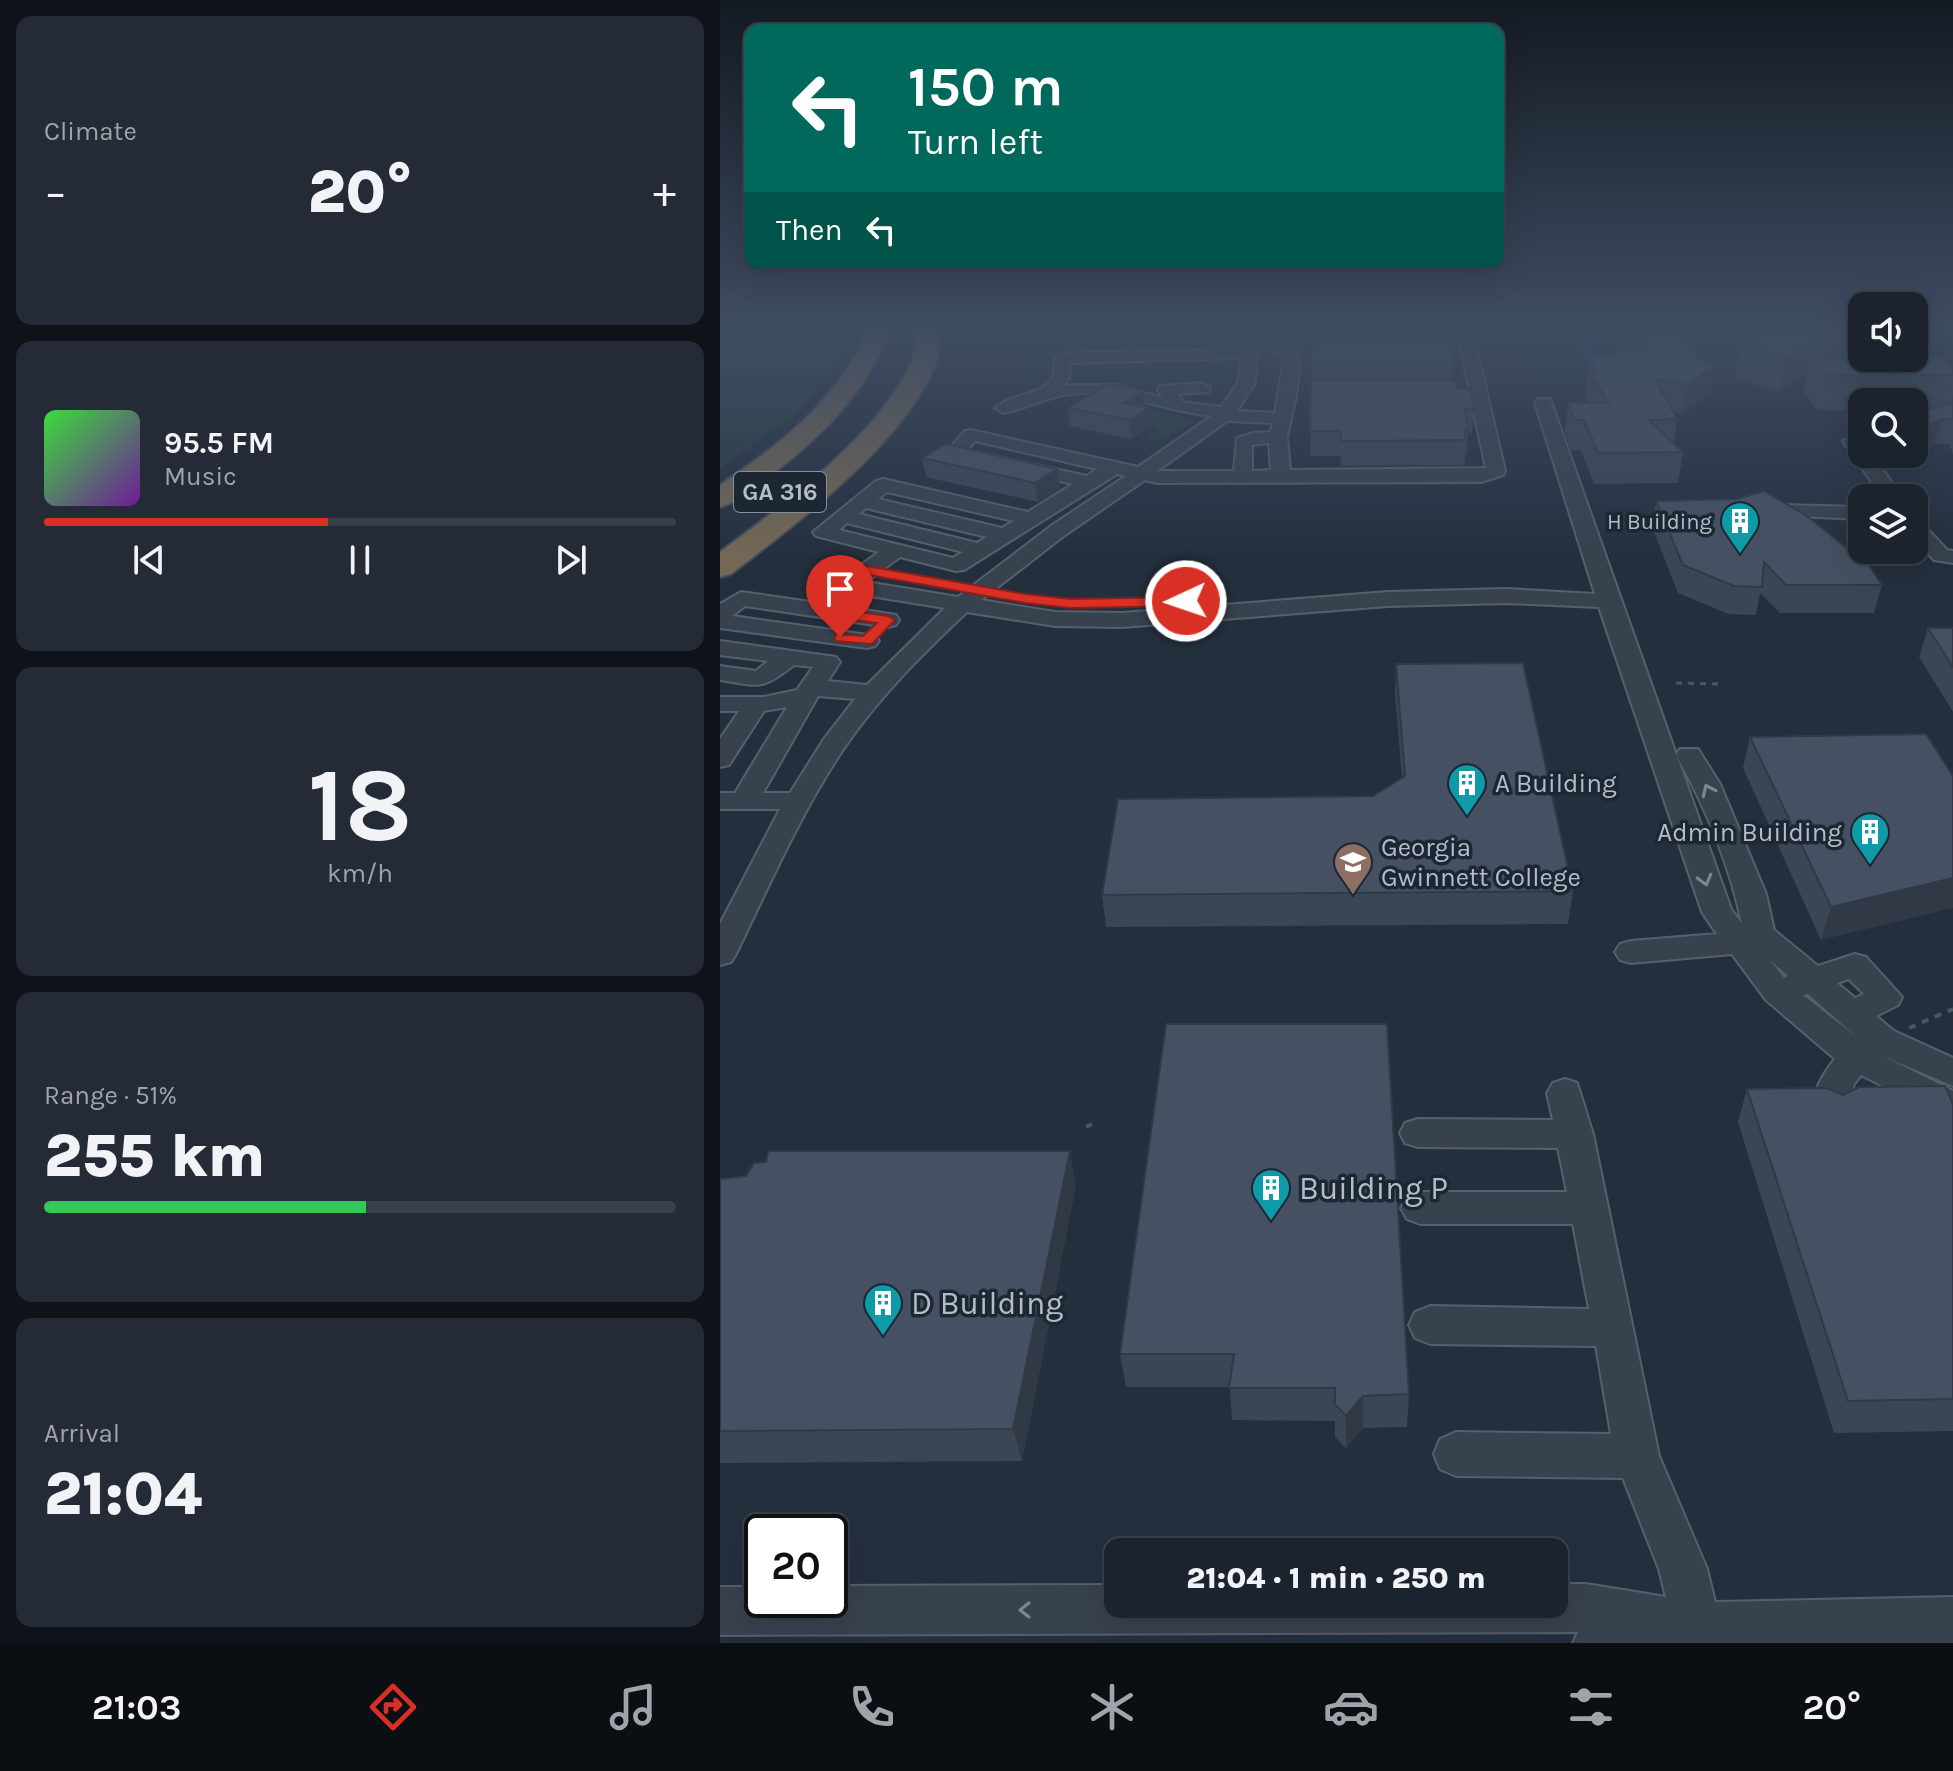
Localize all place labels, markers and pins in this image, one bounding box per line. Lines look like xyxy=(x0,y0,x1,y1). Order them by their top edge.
building icon: H Building xyxy=(1719,500,1761,555)
place label: H Building xyxy=(1607,509,1713,535)
pin xyxy=(806,555,874,637)
building icon: A Building xyxy=(1446,762,1488,817)
place label: A Building xyxy=(1495,768,1617,799)
building icon: Admin Building xyxy=(1849,811,1891,866)
place label: Admin Building xyxy=(1657,817,1842,848)
place label: Georgia Gwinnett College xyxy=(1381,832,1581,893)
school or university icon: Georgia Gwinnett College xyxy=(1332,841,1374,896)
building icon: Building P xyxy=(1250,1167,1292,1222)
place label: Building P xyxy=(1299,1170,1448,1207)
building icon: D Building xyxy=(862,1282,904,1337)
place label: D Building xyxy=(911,1285,1063,1322)

